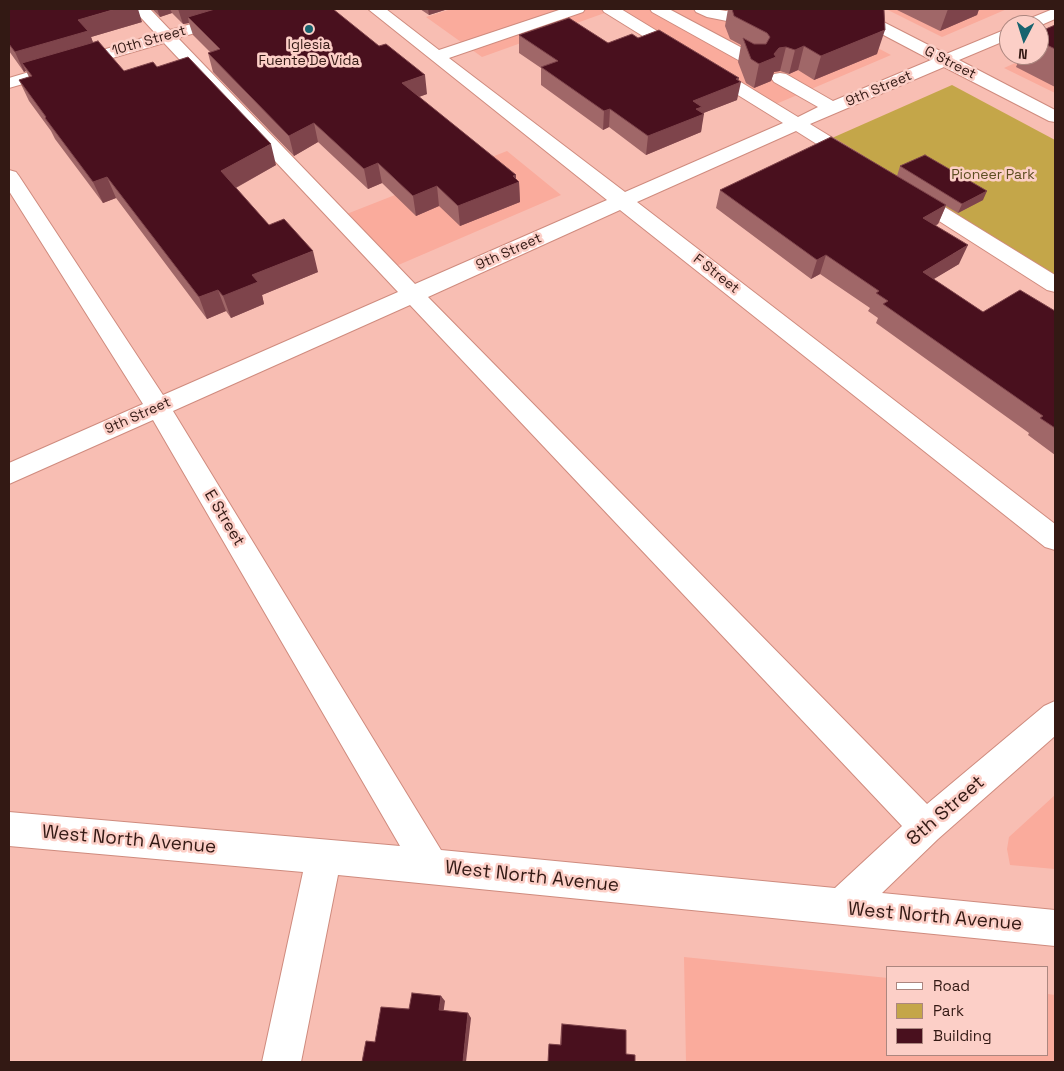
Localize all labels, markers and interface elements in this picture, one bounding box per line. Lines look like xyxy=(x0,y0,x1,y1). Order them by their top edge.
north arrow xyxy=(999,15,1049,65)
street label: 10th Street xyxy=(110,22,188,60)
marker: Iglesia Fuente De Vida xyxy=(303,23,315,35)
place label: Iglesia Fuente De Vida xyxy=(258,37,360,70)
street label: G Street xyxy=(921,43,979,83)
text: N xyxy=(1017,45,1028,63)
street label: 9th Street xyxy=(844,68,914,110)
park label: Pioneer Park xyxy=(951,167,1035,183)
street label: 9th Street xyxy=(474,230,544,274)
street label: F Street xyxy=(690,251,742,297)
street label: 9th Street xyxy=(103,394,173,438)
street label: E Street xyxy=(200,486,248,550)
street label: 8th Street xyxy=(903,771,989,851)
street label: West North Avenue xyxy=(41,821,217,859)
street label: West North Avenue xyxy=(444,857,620,897)
street label: West North Avenue xyxy=(847,898,1023,936)
legend xyxy=(886,966,1049,1056)
text: Road xyxy=(933,976,970,995)
text: Park xyxy=(933,1001,964,1020)
text: Building xyxy=(933,1026,992,1045)

